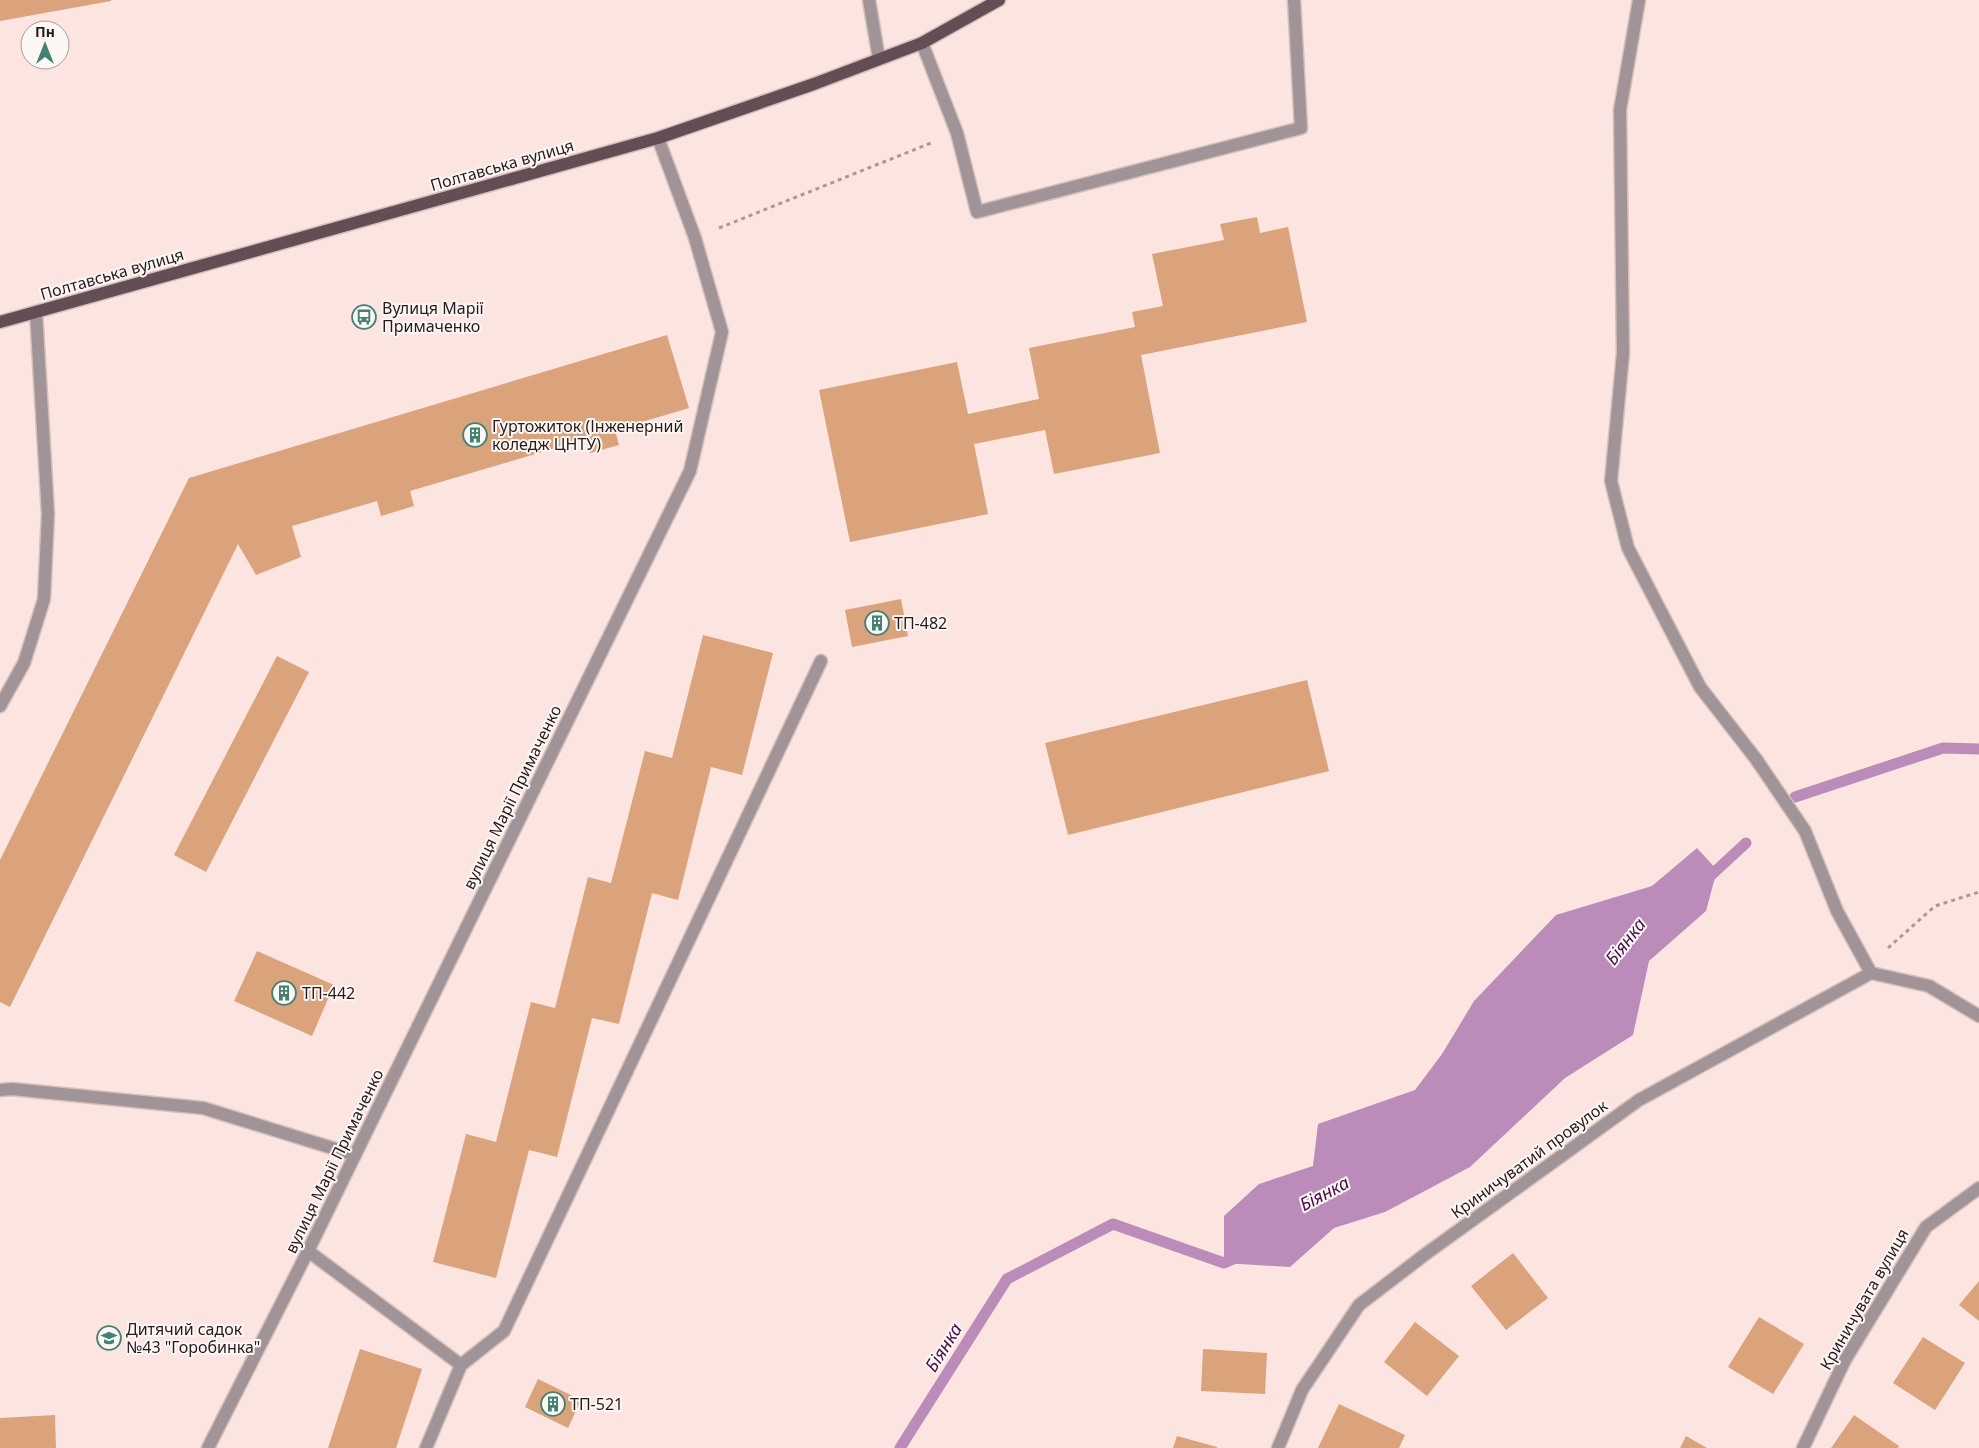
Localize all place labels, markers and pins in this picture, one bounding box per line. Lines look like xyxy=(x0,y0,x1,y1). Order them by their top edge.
place label: Вулиця Марії Примаченко xyxy=(382,297,484,337)
bus stop icon: Вулиця Марії Примаченко xyxy=(351,304,377,330)
place label: Гуртожиток (Інженерний коледж ЦНТУ) xyxy=(492,415,683,455)
building icon: Гуртожиток (Інженерний коледж ЦНТУ) xyxy=(462,422,488,448)
building icon: ТП-482 xyxy=(864,610,890,636)
place label: ТП-482 xyxy=(894,612,947,634)
building icon: ТП-442 xyxy=(271,980,297,1006)
place label: ТП-442 xyxy=(302,982,355,1004)
place label: Дитячий садок №43 "Горобинка" xyxy=(126,1318,260,1358)
school or university icon: Дитячий садок №43 "Горобинка" xyxy=(96,1325,122,1351)
building icon: ТП-521 xyxy=(540,1391,566,1417)
place label: ТП-521 xyxy=(570,1393,623,1415)

